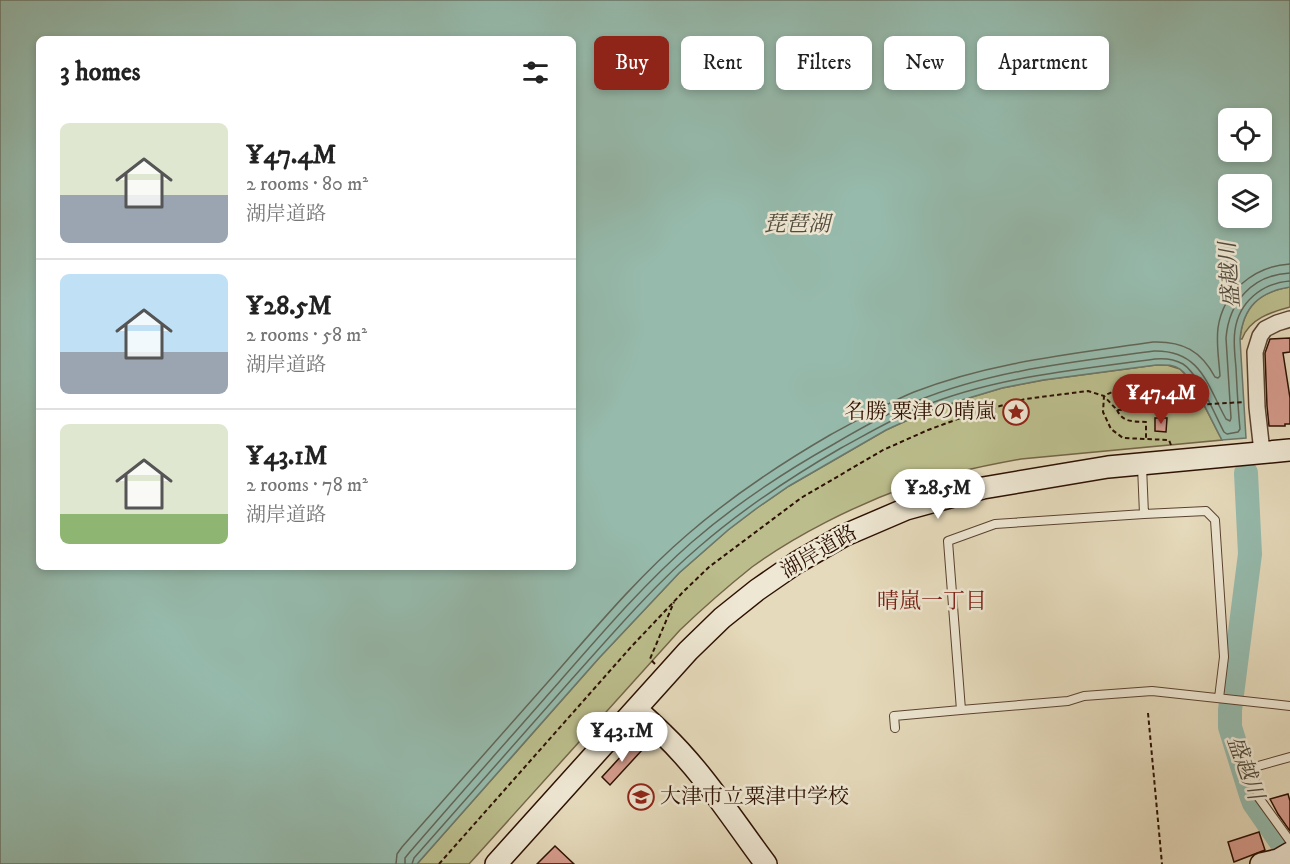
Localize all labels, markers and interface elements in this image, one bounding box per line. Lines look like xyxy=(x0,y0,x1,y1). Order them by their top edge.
chip: Buy xyxy=(594,36,669,90)
chip: Rent xyxy=(681,36,764,90)
chip: Filters xyxy=(776,36,872,90)
chip: New xyxy=(884,36,965,90)
chip: Apartment xyxy=(977,36,1109,90)
text: 3 homes xyxy=(60,56,140,89)
icon: filters xyxy=(519,56,552,89)
map controls xyxy=(1218,108,1272,228)
button: locate xyxy=(1218,108,1272,162)
text: ¥47.4M xyxy=(246,139,336,172)
icon: home xyxy=(108,147,180,219)
text: 2 rooms · 80 m² xyxy=(246,172,368,197)
button: layers xyxy=(1218,174,1272,228)
text: 湖岸道路 xyxy=(246,202,326,227)
water label: 琵琶湖 xyxy=(764,211,834,238)
water label: 盛越川 xyxy=(1214,239,1246,309)
text: ¥28.5M xyxy=(246,290,332,323)
icon: home xyxy=(108,298,180,370)
text: 2 rooms · 58 m² xyxy=(246,323,367,348)
text: 湖岸道路 xyxy=(246,353,326,378)
pin: ¥47.4M xyxy=(1112,374,1210,425)
text: ¥47.4M xyxy=(1126,381,1196,406)
place icon: 名勝 粟津の晴嵐 xyxy=(1001,397,1031,427)
place label: 名勝 粟津の晴嵐 xyxy=(844,399,996,425)
text: ¥43.1M xyxy=(246,440,328,473)
icon: home xyxy=(108,448,180,520)
pin: ¥28.5M xyxy=(889,469,987,520)
text: 2 rooms · 78 m² xyxy=(246,473,368,498)
text: ¥28.5M xyxy=(905,476,971,501)
text: 湖岸道路 xyxy=(246,503,326,528)
street label: 湖岸道路 xyxy=(776,520,862,584)
district label: 晴嵐一丁目 xyxy=(877,588,987,615)
pin: ¥43.1M xyxy=(573,712,671,763)
text: ¥43.1M xyxy=(591,719,653,744)
water label: 盛越川 xyxy=(1221,732,1270,805)
school or university icon: 大津市立粟津中学校 xyxy=(626,782,656,812)
place label: 大津市立粟津中学校 xyxy=(660,784,849,810)

